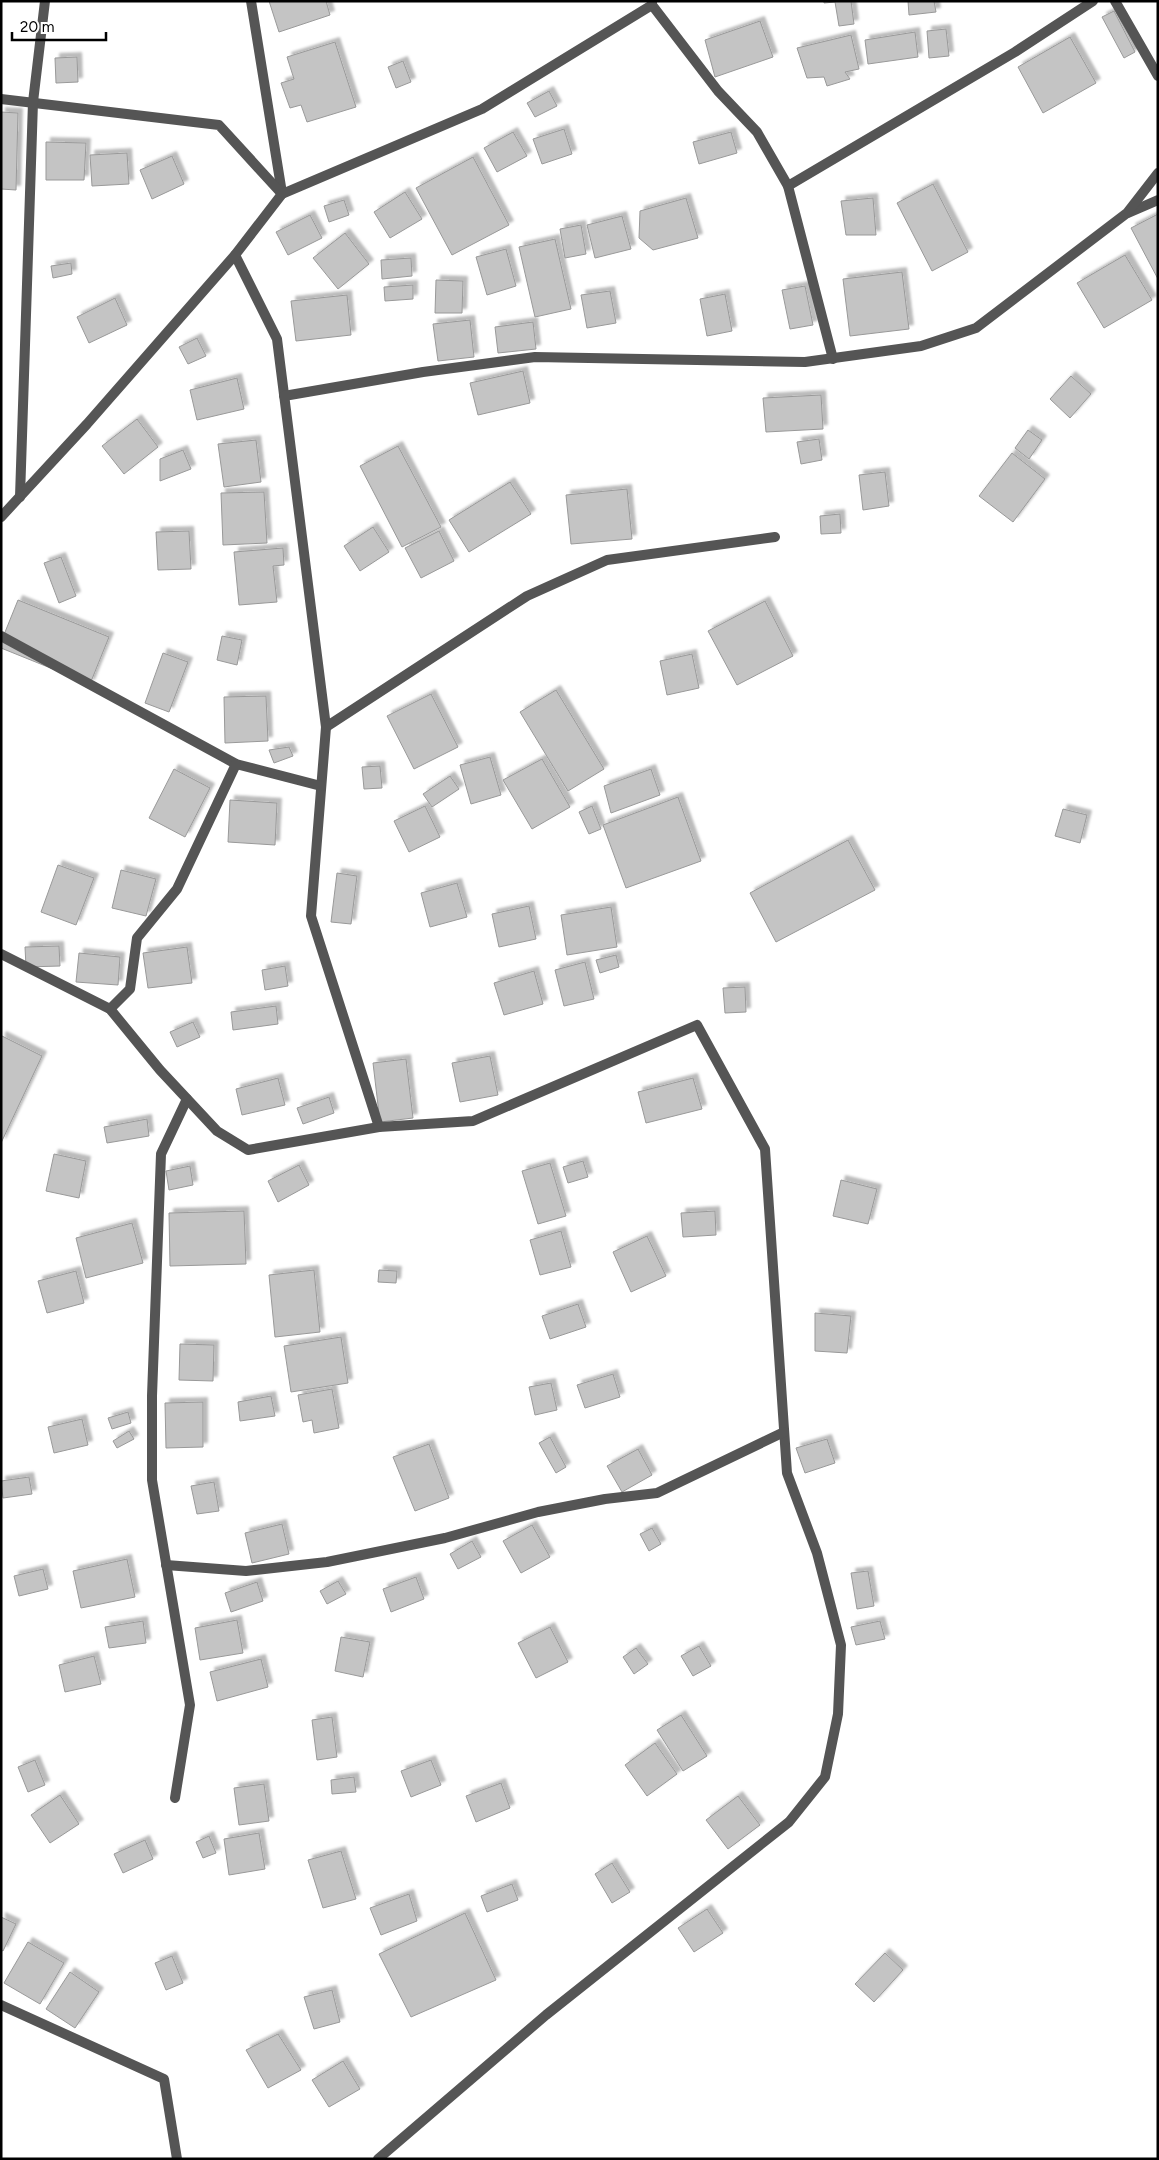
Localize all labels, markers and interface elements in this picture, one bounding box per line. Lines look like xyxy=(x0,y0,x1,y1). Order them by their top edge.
scale bar xyxy=(12,10,106,42)
text: 20 m xyxy=(20,18,54,36)

